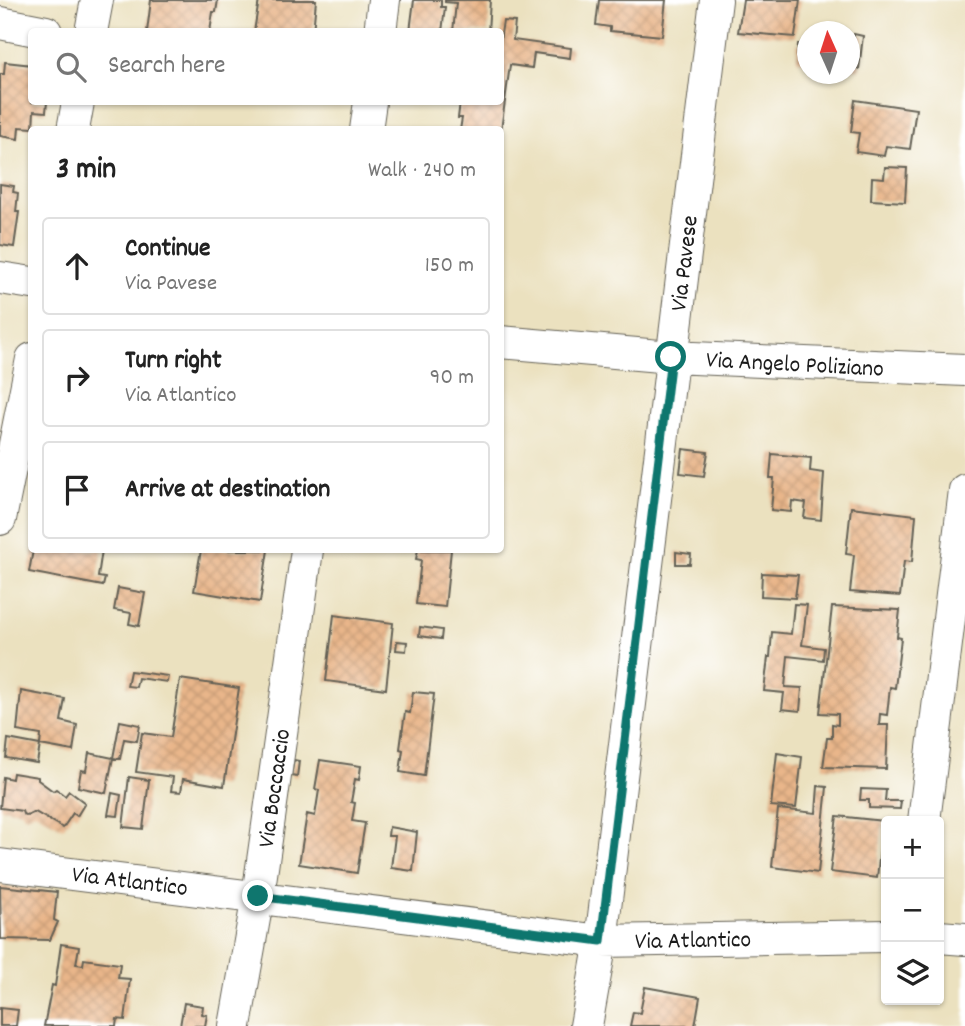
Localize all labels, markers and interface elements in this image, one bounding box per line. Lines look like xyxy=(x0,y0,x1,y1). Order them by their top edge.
north arrow xyxy=(797,21,860,84)
search box xyxy=(28,28,504,105)
icon: search xyxy=(52,48,90,86)
text: Search here xyxy=(108,48,226,85)
text: 3 min xyxy=(56,150,116,193)
text: Walk · 240 m xyxy=(368,155,476,188)
street label: Via Pavese xyxy=(663,214,709,313)
text: Continue xyxy=(125,231,210,268)
icon: ahead xyxy=(58,247,96,285)
text: 150 m xyxy=(425,250,474,283)
text: Via Pavese xyxy=(125,268,217,301)
route start xyxy=(655,341,686,372)
text: Turn right xyxy=(125,343,222,380)
street label: Via Angelo Poliziano xyxy=(705,344,885,388)
icon: right xyxy=(58,359,96,397)
text: 90 m xyxy=(430,362,474,395)
text: Via Atlantico xyxy=(125,380,236,413)
icon: arrive xyxy=(58,471,96,509)
text: Arrive at destination xyxy=(125,472,330,509)
street label: Via Boccaccio xyxy=(251,727,301,850)
map controls xyxy=(881,816,944,1005)
button: + xyxy=(881,816,944,879)
street label: Via Atlantico xyxy=(70,859,189,907)
button: − xyxy=(881,879,944,942)
route end xyxy=(242,880,273,911)
street label: Via Atlantico xyxy=(635,924,751,960)
button: layers xyxy=(881,942,944,1005)

